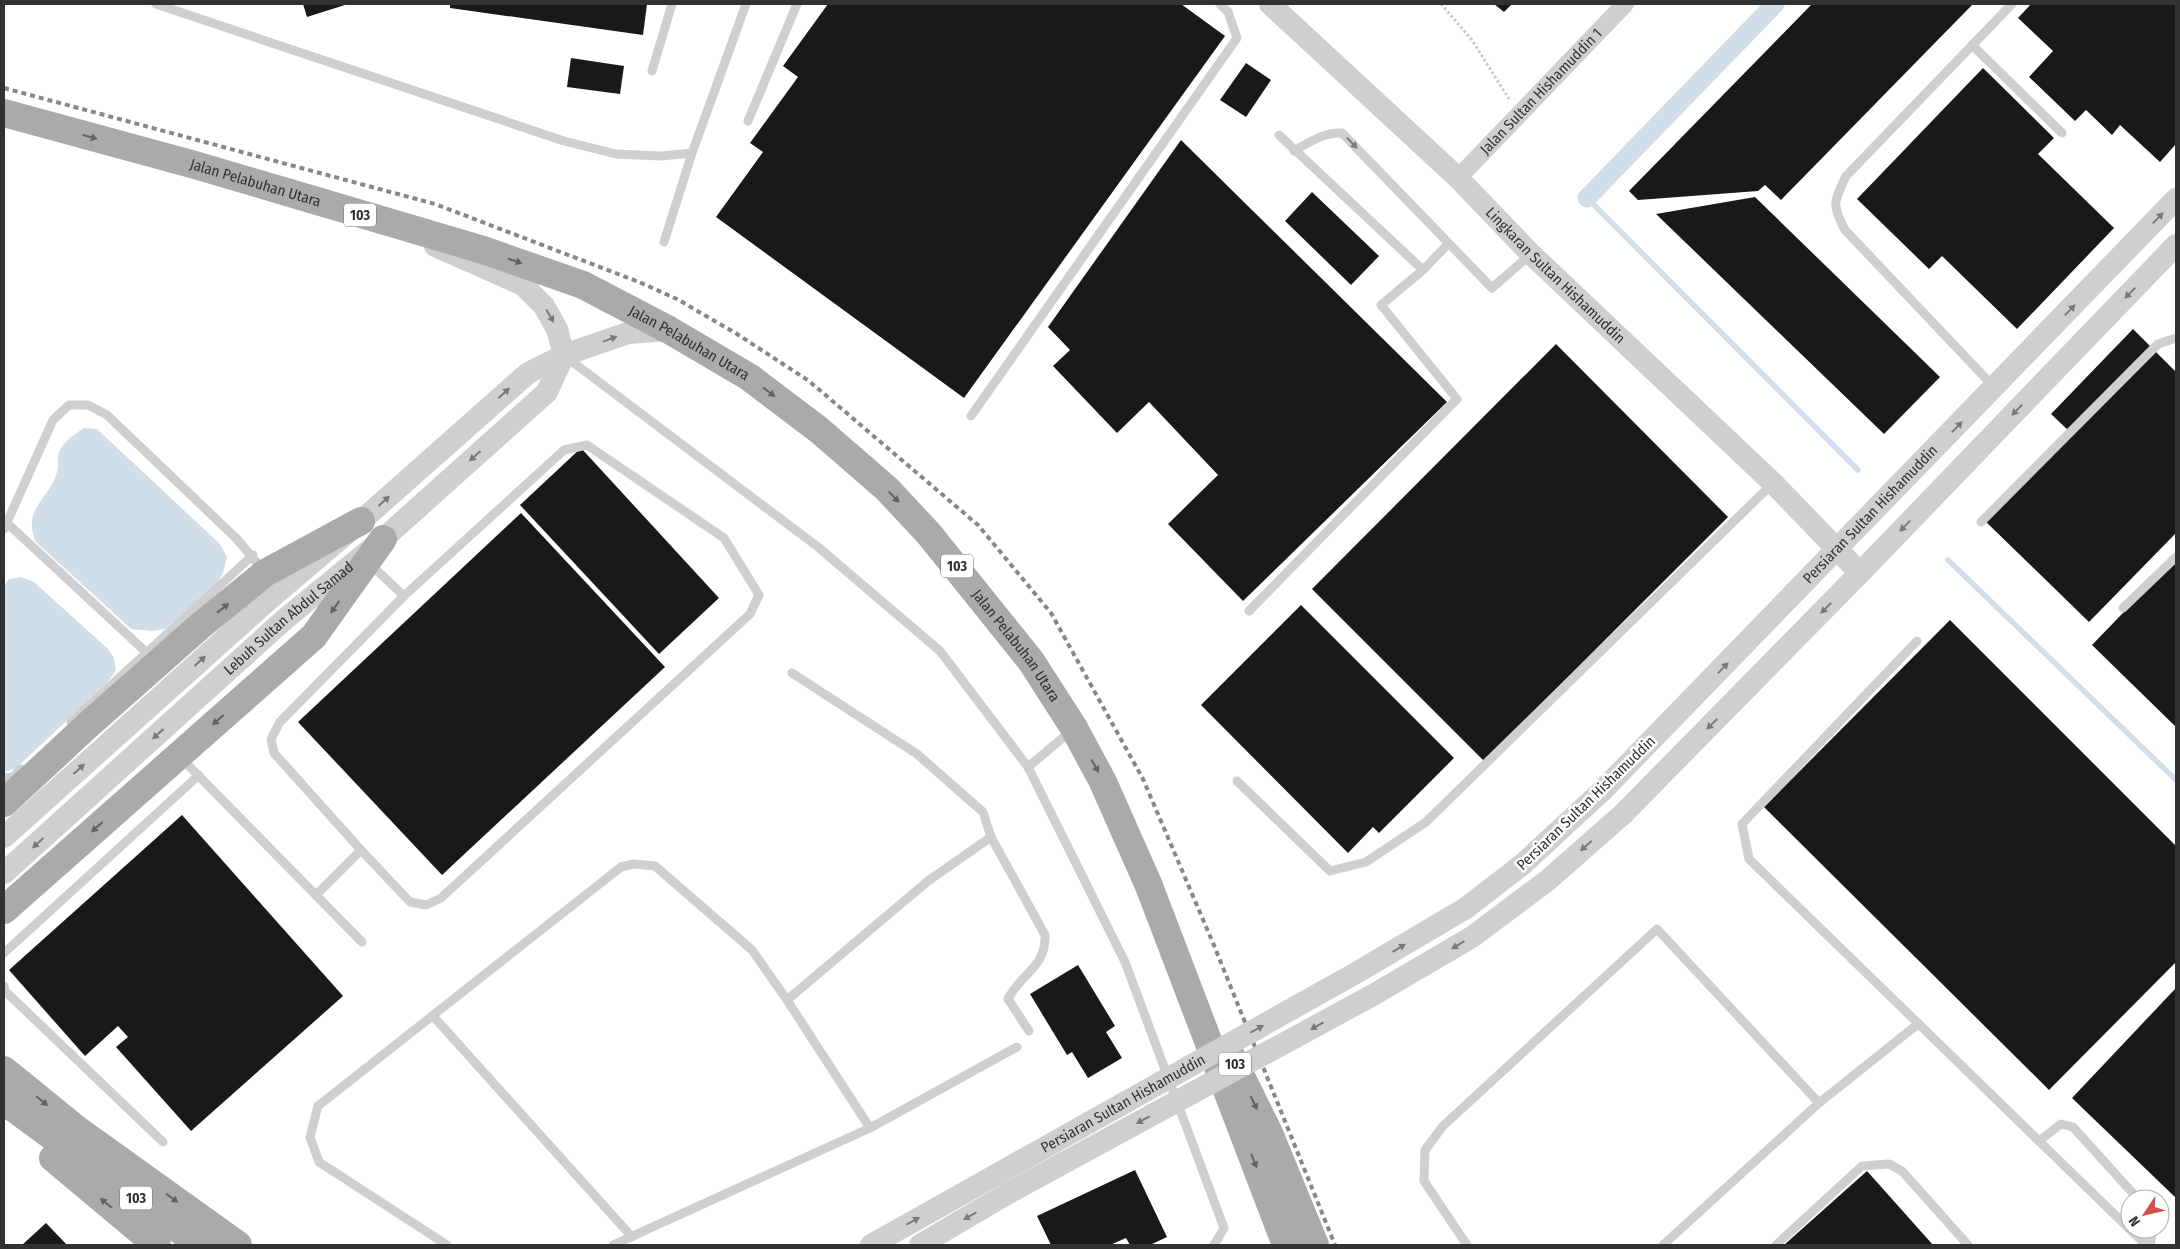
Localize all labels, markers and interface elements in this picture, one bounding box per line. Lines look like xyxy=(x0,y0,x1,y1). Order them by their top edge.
street label: Jalan Sultan Hishamuddin 1 xyxy=(1476,25,1606,158)
one-way arrow xyxy=(83,133,98,141)
one-way arrow xyxy=(1346,137,1358,149)
street label: Jalan Pelabuhan Utara xyxy=(188,155,323,211)
street label: Lingkaran Sultan Hishamuddin xyxy=(1482,203,1629,347)
road number: 103 xyxy=(344,204,376,226)
one-way arrow xyxy=(2152,212,2164,224)
one-way arrow xyxy=(508,257,523,265)
one-way arrow xyxy=(2124,286,2136,298)
street label: Jalan Pelabuhan Utara xyxy=(626,302,753,384)
one-way arrow xyxy=(2063,304,2075,316)
one-way arrow xyxy=(545,310,554,323)
one-way arrow xyxy=(603,335,618,343)
one-way arrow xyxy=(498,387,510,399)
one-way arrow xyxy=(762,387,775,398)
one-way arrow xyxy=(2011,403,2023,415)
one-way arrow xyxy=(1951,421,1963,433)
street label: Persiaran Sultan Hishamuddin xyxy=(1799,441,1941,587)
one-way arrow xyxy=(470,450,482,462)
one-way arrow xyxy=(888,490,900,502)
one-way arrow xyxy=(377,495,389,507)
one-way arrow xyxy=(1899,520,1911,532)
road number: 103 xyxy=(941,554,973,578)
street label: Lebuh Sultan Abdul Samad xyxy=(220,558,357,679)
street label: Jalan Pelabuhan Utara xyxy=(968,586,1064,705)
one-way arrow xyxy=(330,600,340,614)
one-way arrow xyxy=(216,602,229,613)
one-way arrow xyxy=(1820,602,1832,614)
one-way arrow xyxy=(194,655,206,667)
one-way arrow xyxy=(1716,662,1728,674)
one-way arrow xyxy=(212,714,225,725)
one-way arrow xyxy=(1706,717,1718,729)
one-way arrow xyxy=(153,728,165,740)
street label: Persiaran Sultan Hishamuddin xyxy=(1513,732,1659,874)
one-way arrow xyxy=(1091,759,1099,774)
one-way arrow xyxy=(73,763,85,775)
one-way arrow xyxy=(91,821,103,833)
one-way arrow xyxy=(32,837,44,849)
one-way arrow xyxy=(1581,840,1593,852)
one-way arrow xyxy=(1451,941,1464,950)
one-way arrow xyxy=(1391,944,1406,952)
one-way arrow xyxy=(1310,1022,1324,1030)
one-way arrow xyxy=(1251,1024,1264,1033)
street label: Persiaran Sultan Hishamuddin xyxy=(1038,1050,1208,1157)
road number: 103 xyxy=(1219,1052,1251,1076)
one-way arrow xyxy=(35,1096,48,1107)
one-way arrow xyxy=(1250,1096,1258,1111)
one-way arrow xyxy=(1136,1116,1151,1124)
one-way arrow xyxy=(1250,1154,1258,1168)
road number: 103 xyxy=(120,1186,152,1210)
north arrow xyxy=(2120,1189,2170,1239)
one-way arrow xyxy=(165,1193,179,1203)
one-way arrow xyxy=(100,1197,113,1208)
one-way arrow xyxy=(963,1212,978,1220)
text: N xyxy=(2125,1213,2144,1229)
one-way arrow xyxy=(907,1217,920,1226)

